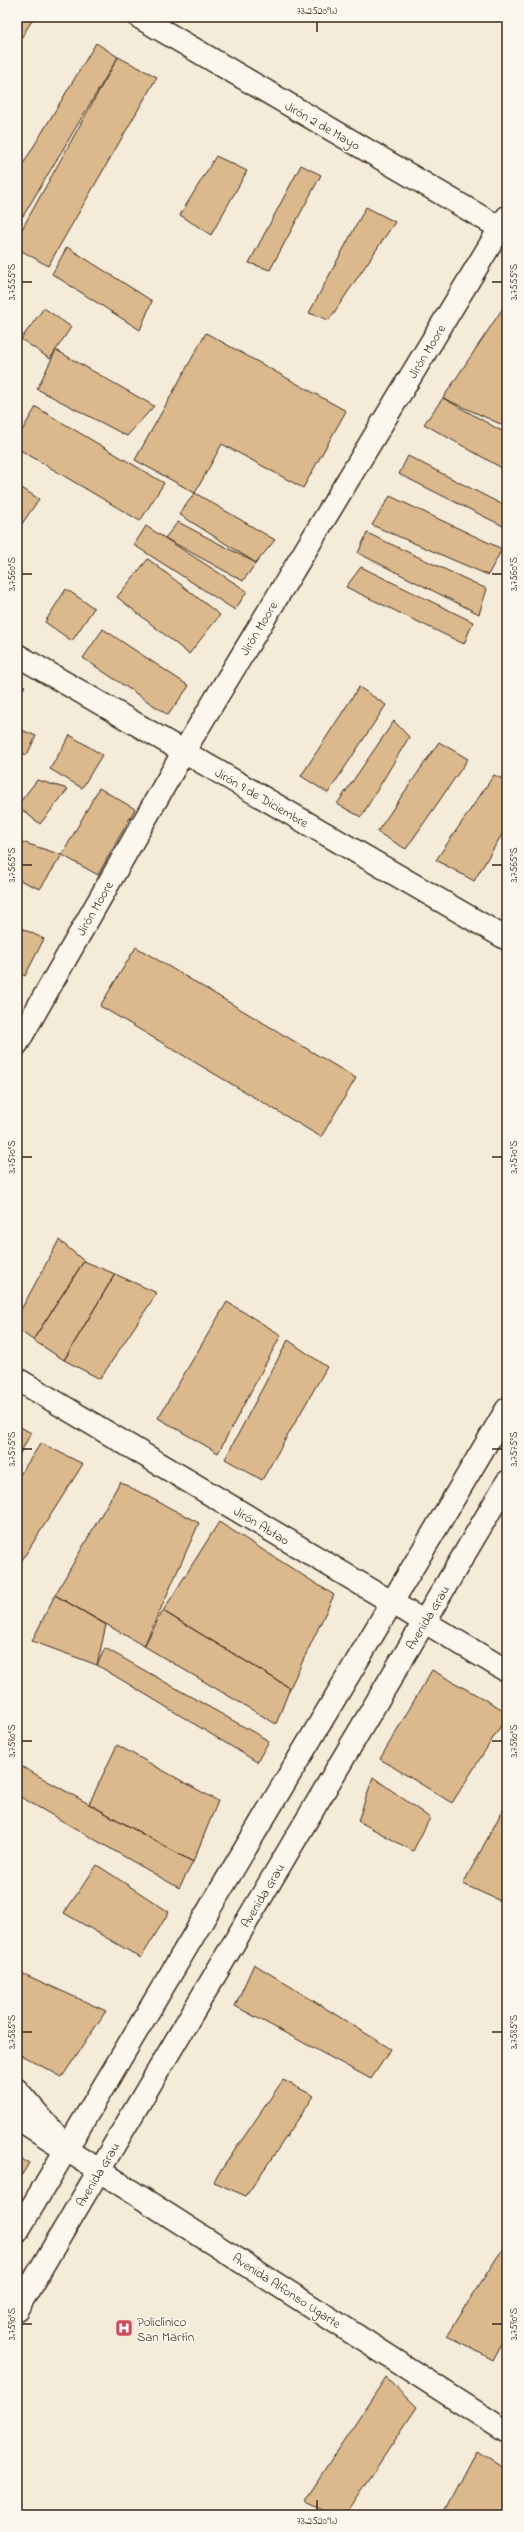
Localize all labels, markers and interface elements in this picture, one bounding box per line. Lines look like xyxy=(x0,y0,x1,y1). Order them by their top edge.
text: 73.2520°W xyxy=(297,4,338,19)
street label: Jirón 2 de Mayo xyxy=(280,97,364,157)
text: 3.7555°S xyxy=(5,263,20,300)
text: 3.7555°S xyxy=(507,263,522,300)
street label: Jirón Moore xyxy=(404,321,451,383)
text: 3.7560°S xyxy=(5,557,20,591)
text: 3.7560°S xyxy=(507,557,522,591)
street label: Jirón Moore xyxy=(236,598,283,660)
street label: Jirón 9 de Diciembre xyxy=(211,764,312,833)
text: 3.7565°S xyxy=(5,847,20,883)
text: 3.7565°S xyxy=(507,847,522,883)
street label: Jirón Moore xyxy=(72,878,119,940)
text: 3.7570°S xyxy=(5,1140,20,1174)
text: 3.7570°S xyxy=(507,1140,522,1174)
text: 3.7575°S xyxy=(5,1431,20,1466)
text: 3.7575°S xyxy=(507,1431,522,1466)
street label: Jirón Abtao xyxy=(230,1502,293,1551)
street label: Avenida Grau xyxy=(402,1582,455,1654)
text: 3.7580°S xyxy=(5,1724,20,1758)
text: 3.7580°S xyxy=(507,1724,522,1758)
street label: Avenida Grau xyxy=(237,1860,290,1932)
text: 3.7585°S xyxy=(5,2014,20,2049)
text: 3.7585°S xyxy=(507,2014,522,2049)
street label: Avenida Grau xyxy=(72,2139,125,2211)
street label: Avenida Alfonso Ugarte xyxy=(228,2249,344,2334)
text: 3.7590°S xyxy=(5,2307,20,2340)
text: 3.7590°S xyxy=(507,2307,522,2340)
place label: Policlínico San Martín xyxy=(137,2313,194,2347)
hospital icon: Policlínico San Martín xyxy=(114,2318,134,2338)
text: 73.2520°W xyxy=(297,2514,338,2529)

